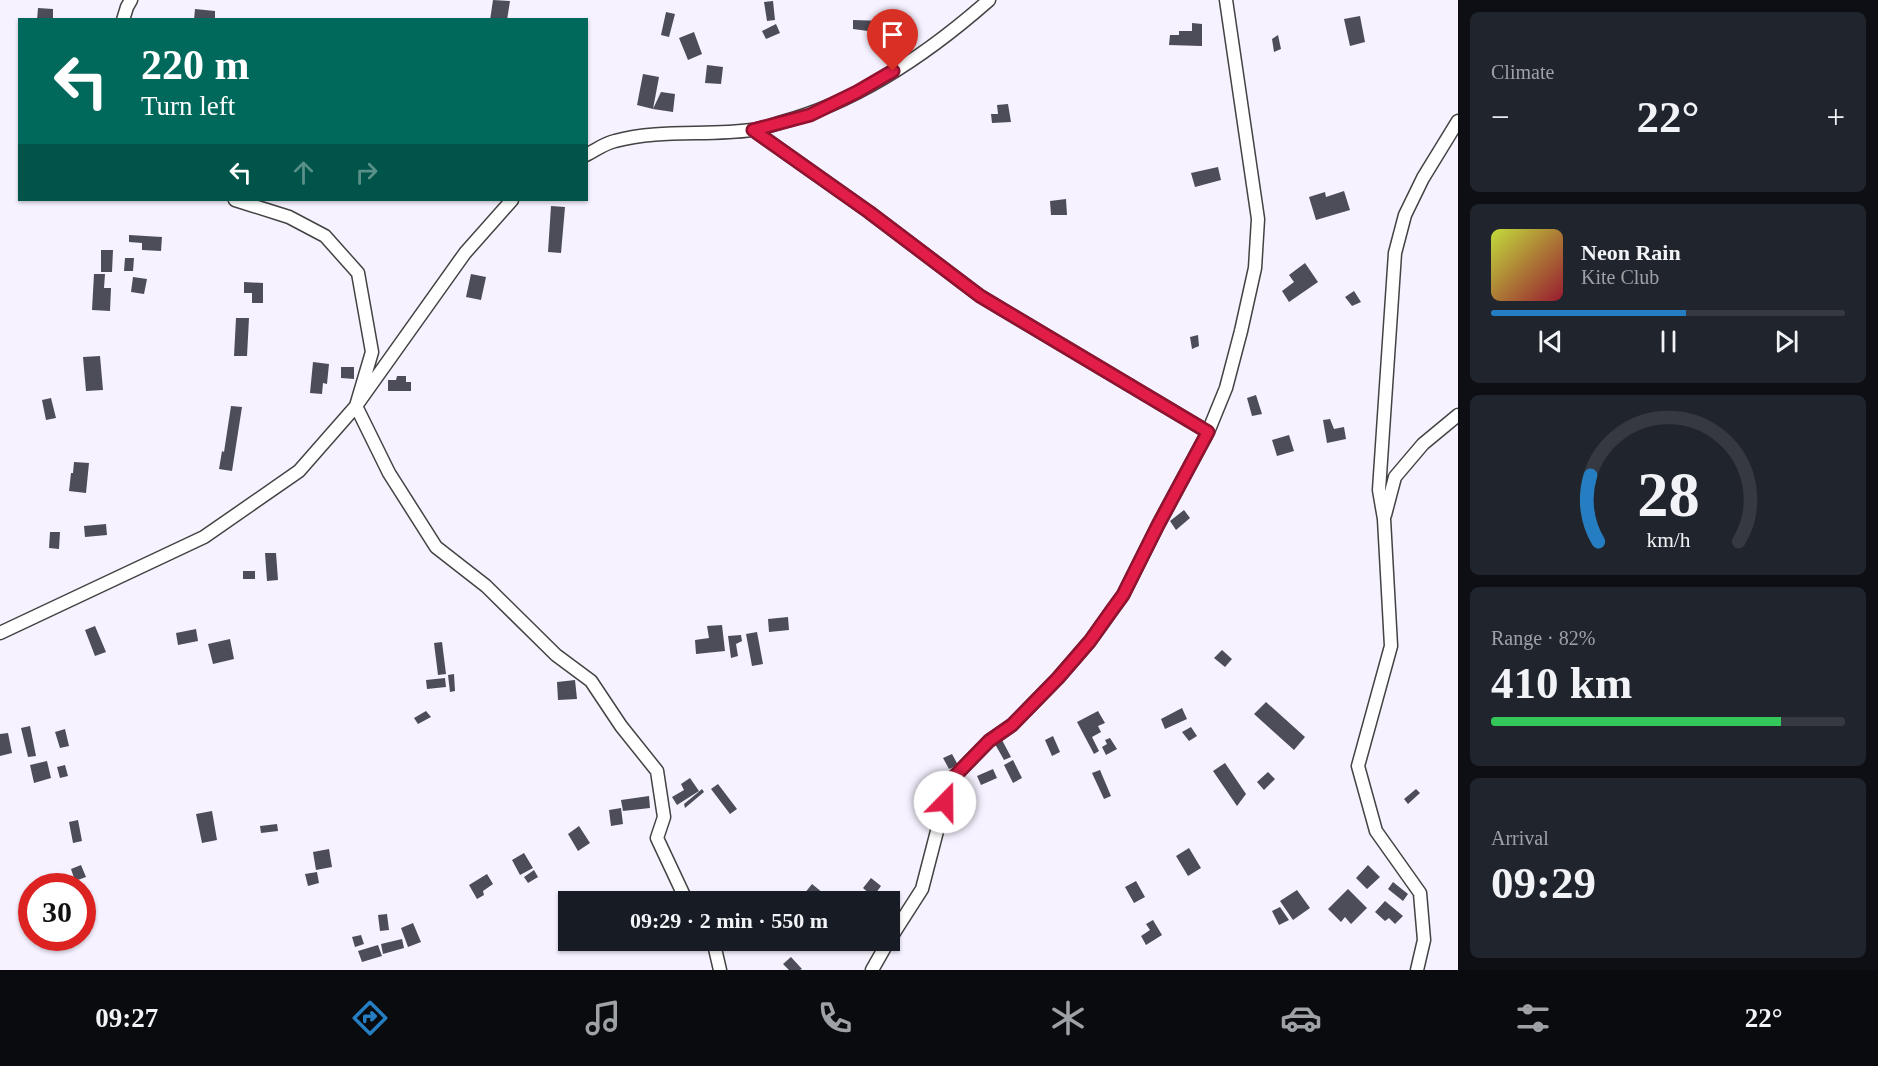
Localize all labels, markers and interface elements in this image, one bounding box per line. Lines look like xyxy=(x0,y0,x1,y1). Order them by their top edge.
pin xyxy=(867,9,918,71)
icon: arrive xyxy=(876,18,909,51)
icon: left xyxy=(42,42,120,120)
text: 220 m xyxy=(141,42,250,88)
text: Climate xyxy=(1491,61,1554,83)
text: Turn left xyxy=(141,91,235,121)
text: 22° xyxy=(1637,92,1700,142)
text: − xyxy=(1491,99,1510,135)
text: + xyxy=(1826,99,1845,135)
icon: left xyxy=(224,156,257,189)
icon: ahead xyxy=(287,156,320,189)
icon: right xyxy=(350,156,383,189)
text: Neon Rain xyxy=(1581,240,1681,265)
text: Kite Club xyxy=(1581,266,1659,288)
icon: previous xyxy=(1534,325,1567,358)
icon: pause xyxy=(1652,325,1685,358)
icon: next xyxy=(1770,325,1803,358)
text: 28 xyxy=(1637,460,1699,529)
text: km/h xyxy=(1646,528,1690,552)
text: Range · 82% xyxy=(1491,627,1595,649)
text: 410 km xyxy=(1491,658,1632,708)
position arrow xyxy=(913,770,977,834)
text: Arrival xyxy=(1491,827,1549,849)
text: 09:29 xyxy=(1491,858,1596,908)
speed limit sign: 30 xyxy=(18,873,96,951)
text: 09:29 · 2 min · 550 m xyxy=(630,908,828,933)
icon: directions xyxy=(349,997,391,1039)
icon: music xyxy=(582,997,624,1039)
icon: phone xyxy=(814,997,856,1039)
icon: climate xyxy=(1047,997,1089,1039)
icon: car xyxy=(1280,997,1322,1039)
icon: filters xyxy=(1512,997,1554,1039)
text: 09:27 xyxy=(95,1003,158,1033)
text: 22° xyxy=(1745,1003,1783,1033)

